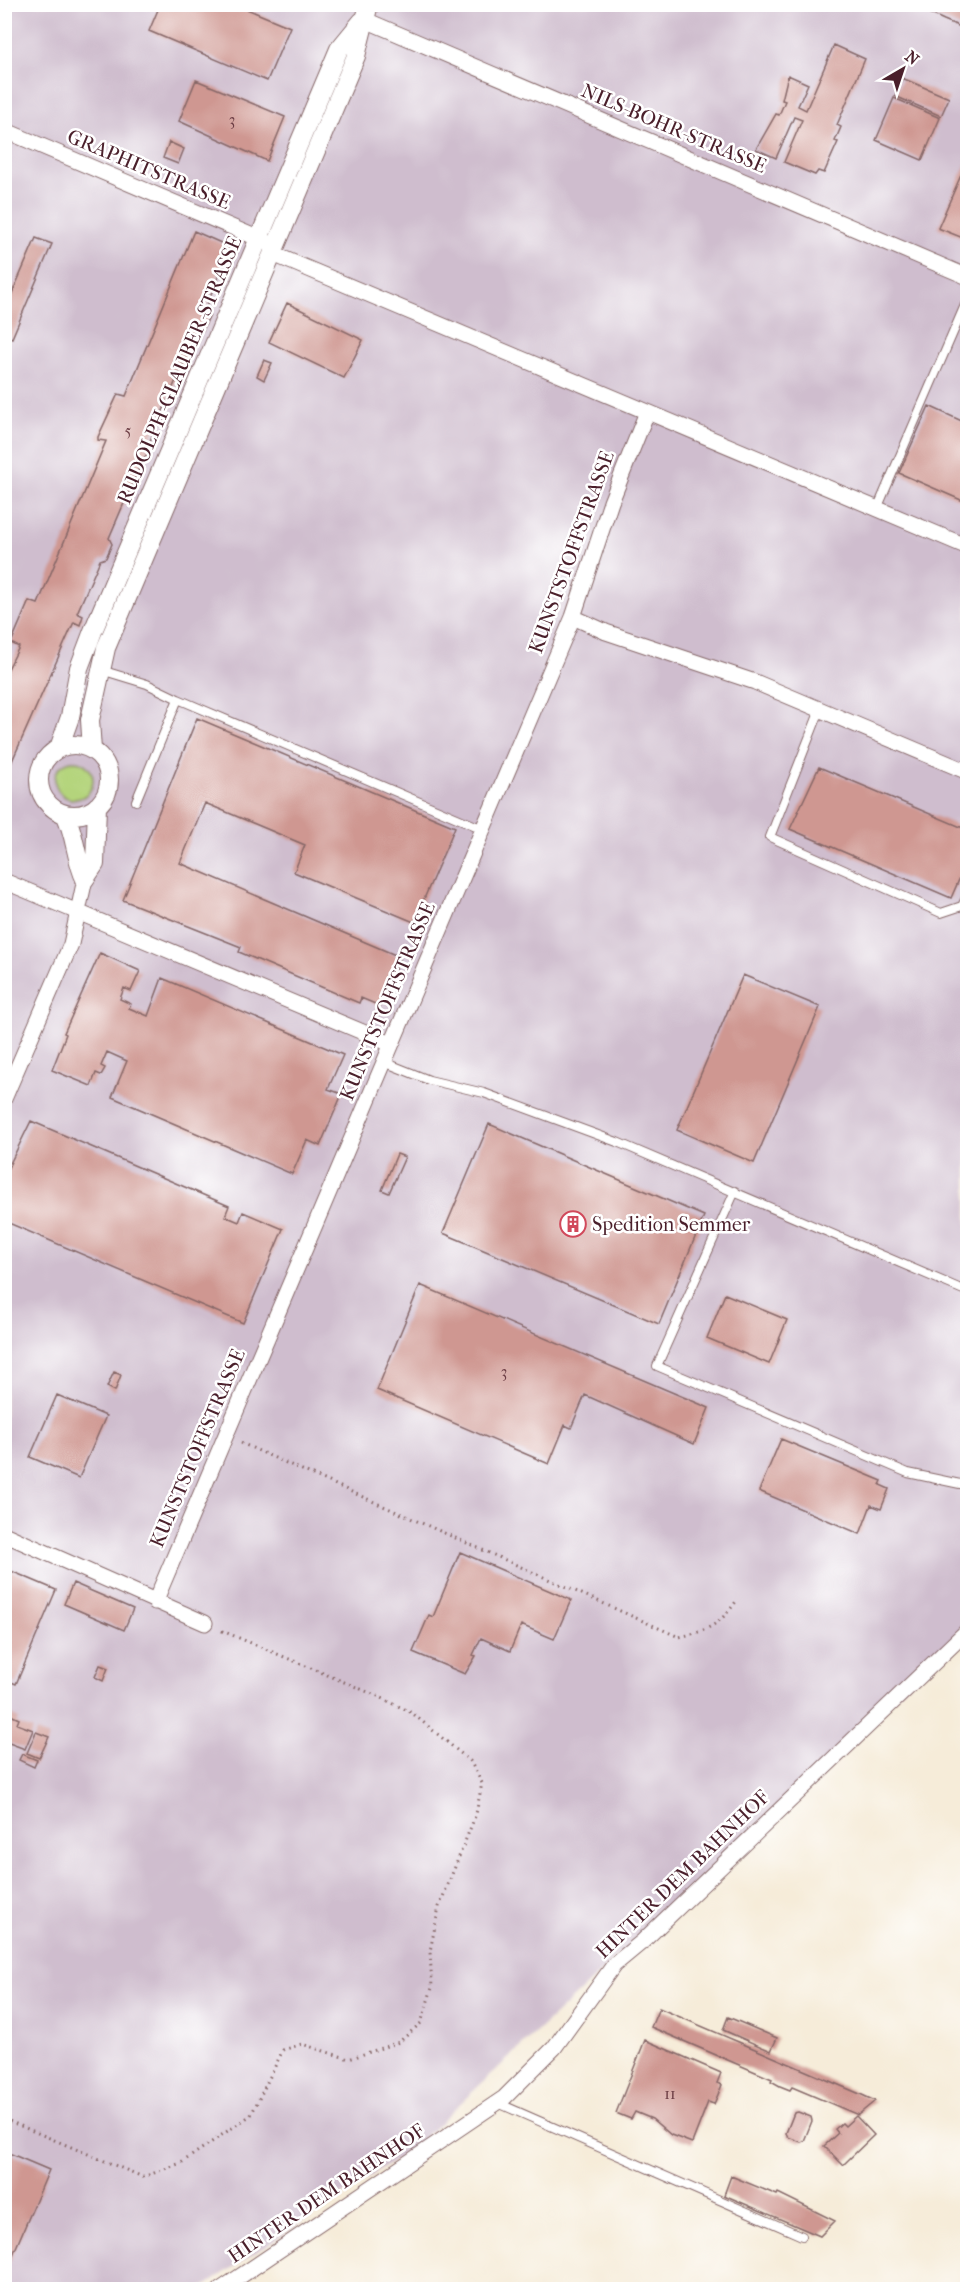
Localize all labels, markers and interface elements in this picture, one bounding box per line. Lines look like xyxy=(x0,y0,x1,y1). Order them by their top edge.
north arrow xyxy=(873,39,933,99)
text: N xyxy=(901,47,923,69)
street label: NILS-BOHR-STRASSE xyxy=(578,79,770,178)
house number: 3 xyxy=(229,110,235,129)
street label: GRAPHITSTRASSE xyxy=(64,125,234,214)
street label: RUDOLPH-GLAUBER-STRASSE xyxy=(112,233,246,508)
house number: 5 xyxy=(125,421,132,440)
street label: KUNSTSTOFFSTRASSE xyxy=(524,448,619,656)
street label: KUNSTSTOFFSTRASSE xyxy=(335,898,440,1104)
building icon: Spedition Semmer xyxy=(558,1209,588,1239)
place label: Spedition Semmer xyxy=(592,1213,751,1236)
street label: KUNSTSTOFFSTRASSE xyxy=(145,1345,250,1551)
house number: 3 xyxy=(501,1362,507,1381)
street label: HINTER DEM BAHNHOF xyxy=(591,1785,774,1963)
house number: 11 xyxy=(664,2084,676,2103)
street label: HINTER DEM BAHNHOF xyxy=(224,2119,429,2268)

